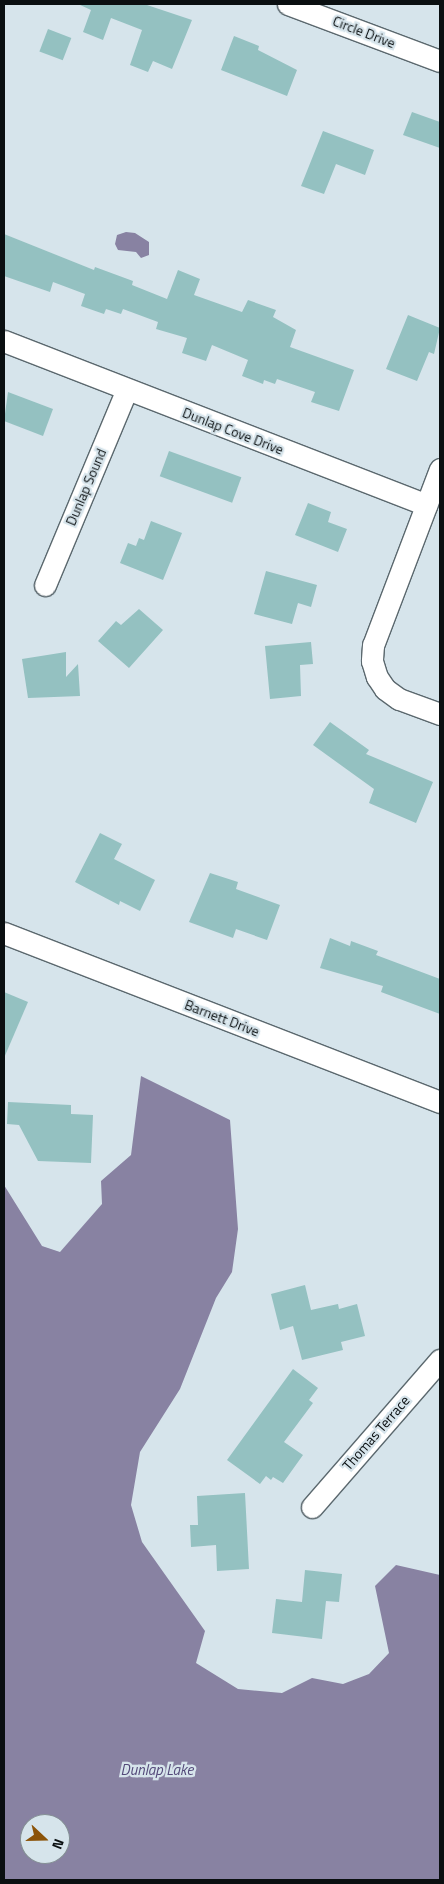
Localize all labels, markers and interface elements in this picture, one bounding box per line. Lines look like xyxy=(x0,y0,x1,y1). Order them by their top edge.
street label: Circle Drive xyxy=(330,12,398,52)
street label: Dunlap Cove Drive xyxy=(180,404,286,458)
street label: Dunlap Sound xyxy=(62,446,110,528)
street label: Barnett Drive xyxy=(182,996,262,1040)
street label: Thomas Terrace xyxy=(339,1392,413,1474)
water label: Dunlap Lake xyxy=(121,1761,193,1779)
north arrow xyxy=(20,1814,70,1864)
text: N xyxy=(47,1836,70,1852)

